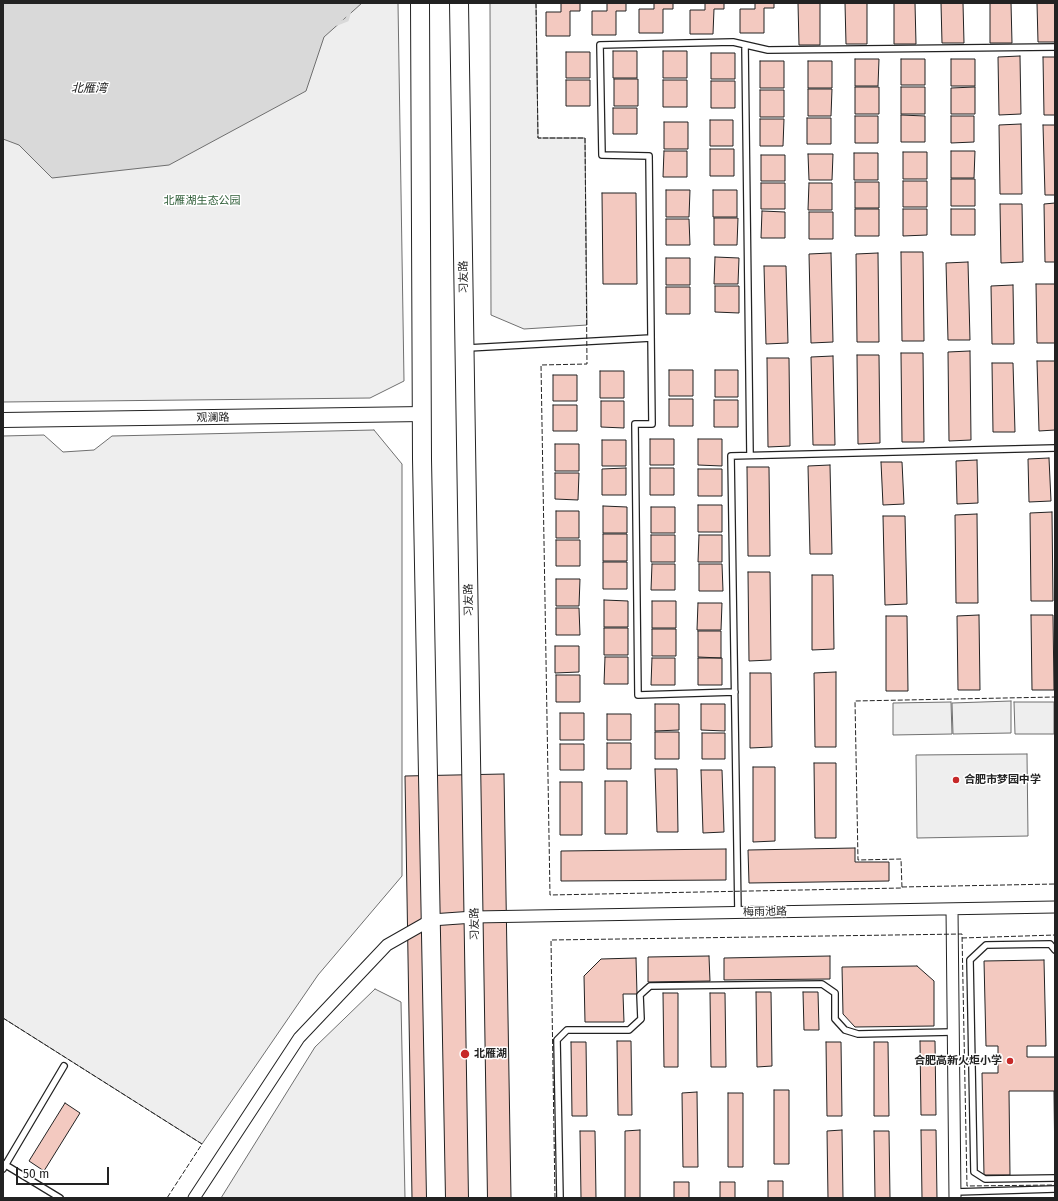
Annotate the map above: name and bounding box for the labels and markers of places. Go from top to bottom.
place label: 合肥市梦园中学 [964,773,1041,787]
marker: 合肥市梦园中学 [951,775,961,785]
place label: 北雁湖 [474,1047,507,1061]
marker: 北雁湖 [459,1048,471,1060]
place label: 合肥高新火炬小学 [914,1054,1002,1068]
marker: 合肥高新火炬小学 [1005,1056,1015,1066]

